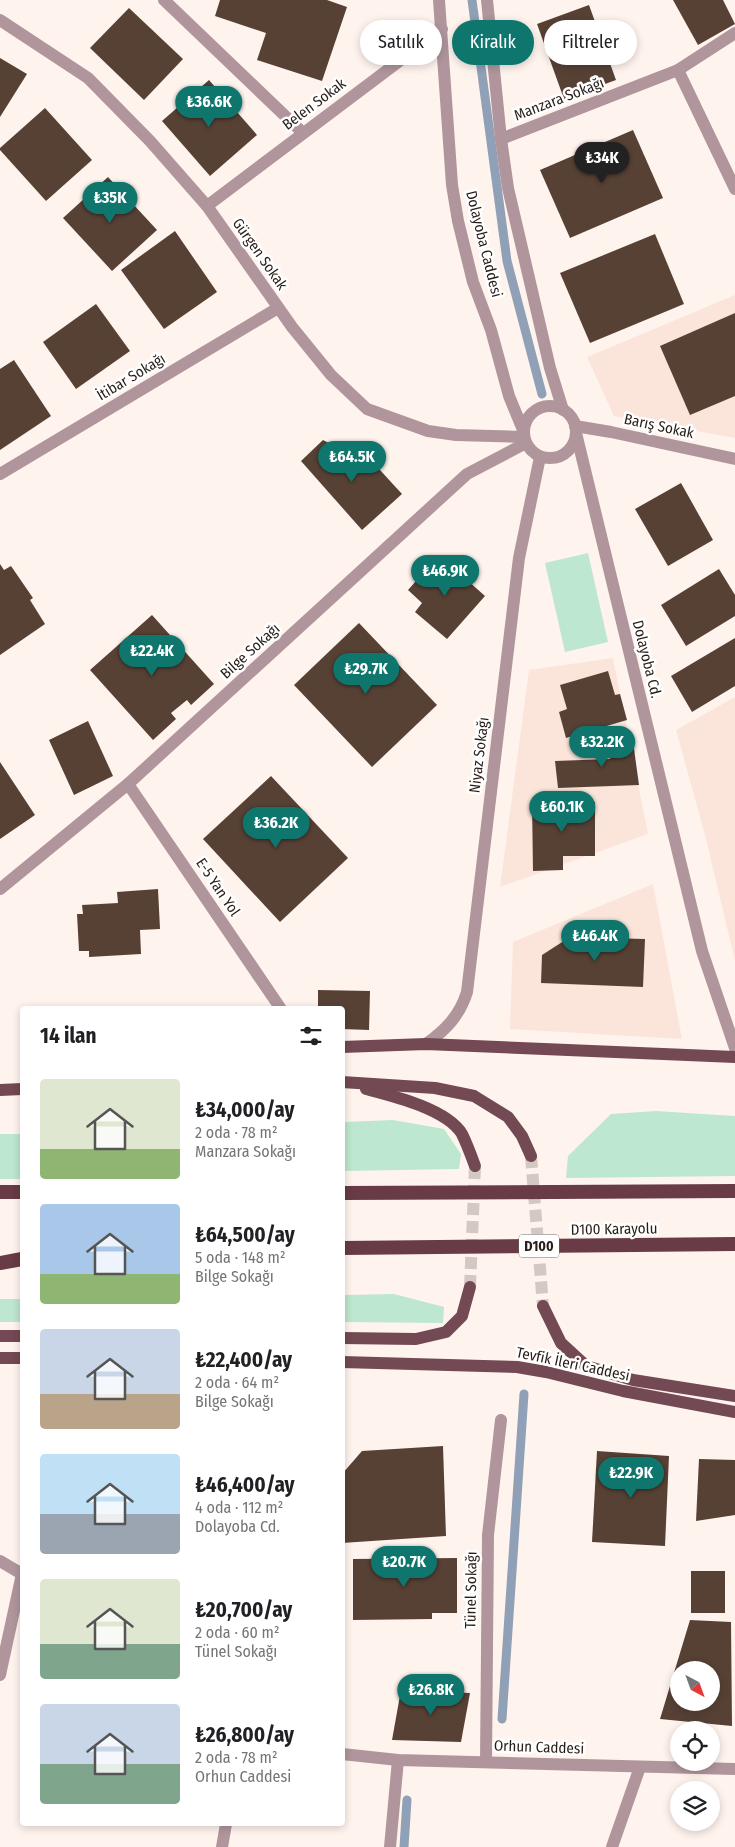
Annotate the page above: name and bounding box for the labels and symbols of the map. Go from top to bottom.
street label: Belen Sokak [279,74,349,134]
street label: Manzara Sokağı [512,74,606,124]
pin: ₺36.6K [168,86,250,128]
pin: ₺34K [572,142,632,184]
pin: ₺35K [80,182,140,224]
street label: Dolayoba Caddesi [462,189,506,299]
street label: Gürgen Sokak [229,215,291,293]
street label: İtibar Sokağı [93,350,169,404]
street label: Barış Sokak [622,410,696,442]
pin: ₺64.5K [311,440,393,483]
pin: ₺46.9K [404,554,486,597]
street label: Dolayoba Cd. [629,618,665,700]
street label: Bilge Sokağı [217,620,283,682]
pin: ₺22.4K [111,634,193,677]
pin: ₺29.7K [325,652,407,695]
street label: Niyaz Sokağı [465,716,493,794]
pin: ₺32.2K [561,726,643,768]
pin: ₺60.1K [521,790,603,833]
pin: ₺36.2K [235,806,317,849]
street label: E-5 Yan Yol [192,855,244,919]
pin: ₺46.4K [554,920,636,962]
street label: D100 Karayolu [570,1219,658,1239]
road number: D100 [519,1234,559,1258]
street label: Tevfik İleri Caddesi [515,1343,631,1385]
pin: ₺22.9K [590,1456,672,1499]
pin: ₺20.7K [363,1546,445,1588]
street label: Tünel Sokağı [461,1551,481,1629]
north arrow [670,1661,720,1711]
pin: ₺26.8K [390,1674,472,1716]
street label: Orhun Caddesi [494,1736,584,1758]

